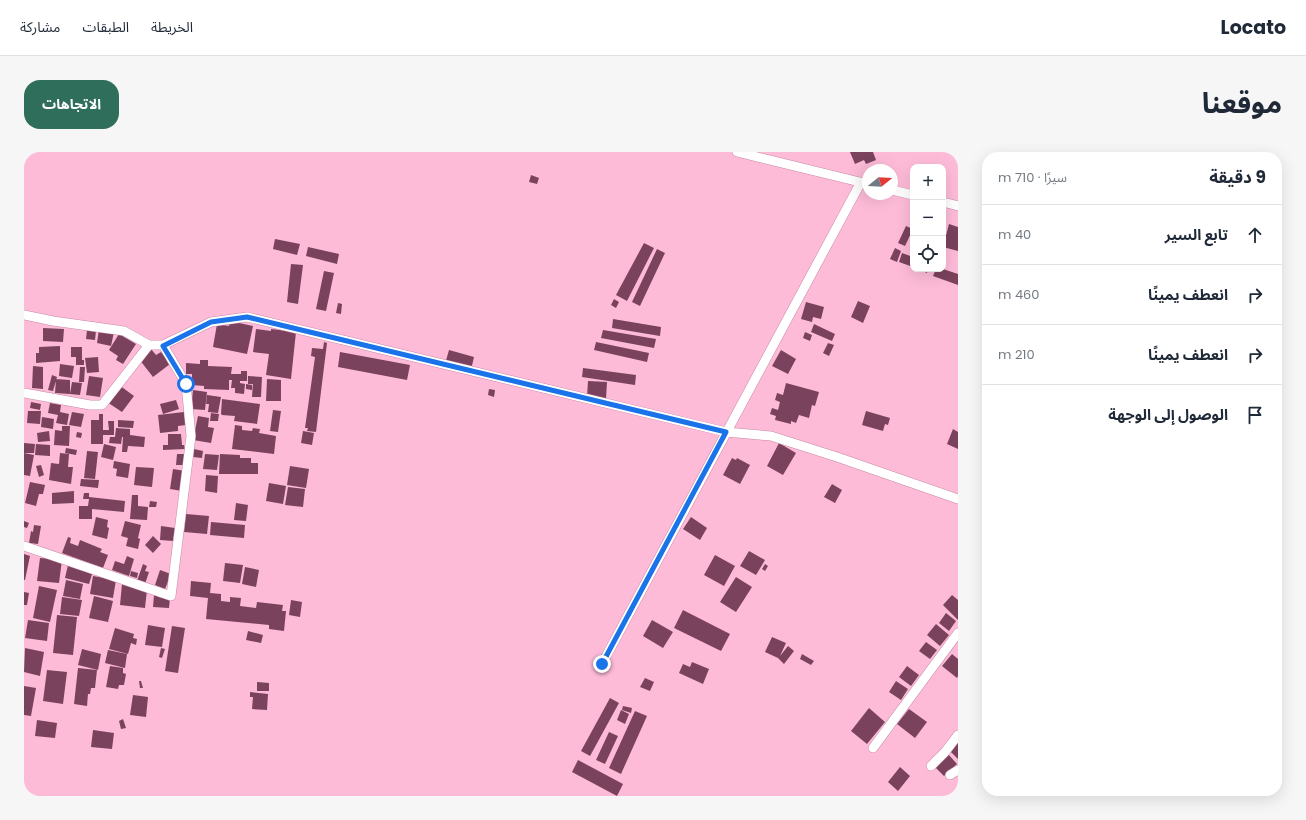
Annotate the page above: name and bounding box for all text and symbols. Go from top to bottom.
text: Locato [1221,14,1286,41]
text: مشاركة [20,17,60,37]
text: الطبقات [82,17,129,37]
text: الخريطة [151,17,193,37]
button: الاتجاهات [24,80,119,129]
text: موقعنا [1202,84,1282,123]
north arrow [862,164,898,200]
map controls [910,164,946,272]
button: + [910,164,946,200]
text: 9 دقيقة [1209,165,1266,189]
text: سيرًا · 710 m [998,168,1067,187]
button: − [910,200,946,236]
text: تابع السير [1165,224,1228,245]
icon: ahead [1244,224,1266,246]
text: 40 m [998,225,1031,244]
button: locate [910,236,946,272]
text: انعطف يمينًا [1148,284,1228,305]
icon: right [1244,284,1266,306]
text: 460 m [998,285,1039,304]
text: انعطف يمينًا [1148,344,1228,365]
icon: right [1244,344,1266,366]
text: 210 m [998,345,1035,364]
route start [177,375,195,393]
text: الوصول إلى الوجهة [1108,404,1228,425]
icon: arrive [1244,404,1266,426]
route end [593,655,611,673]

